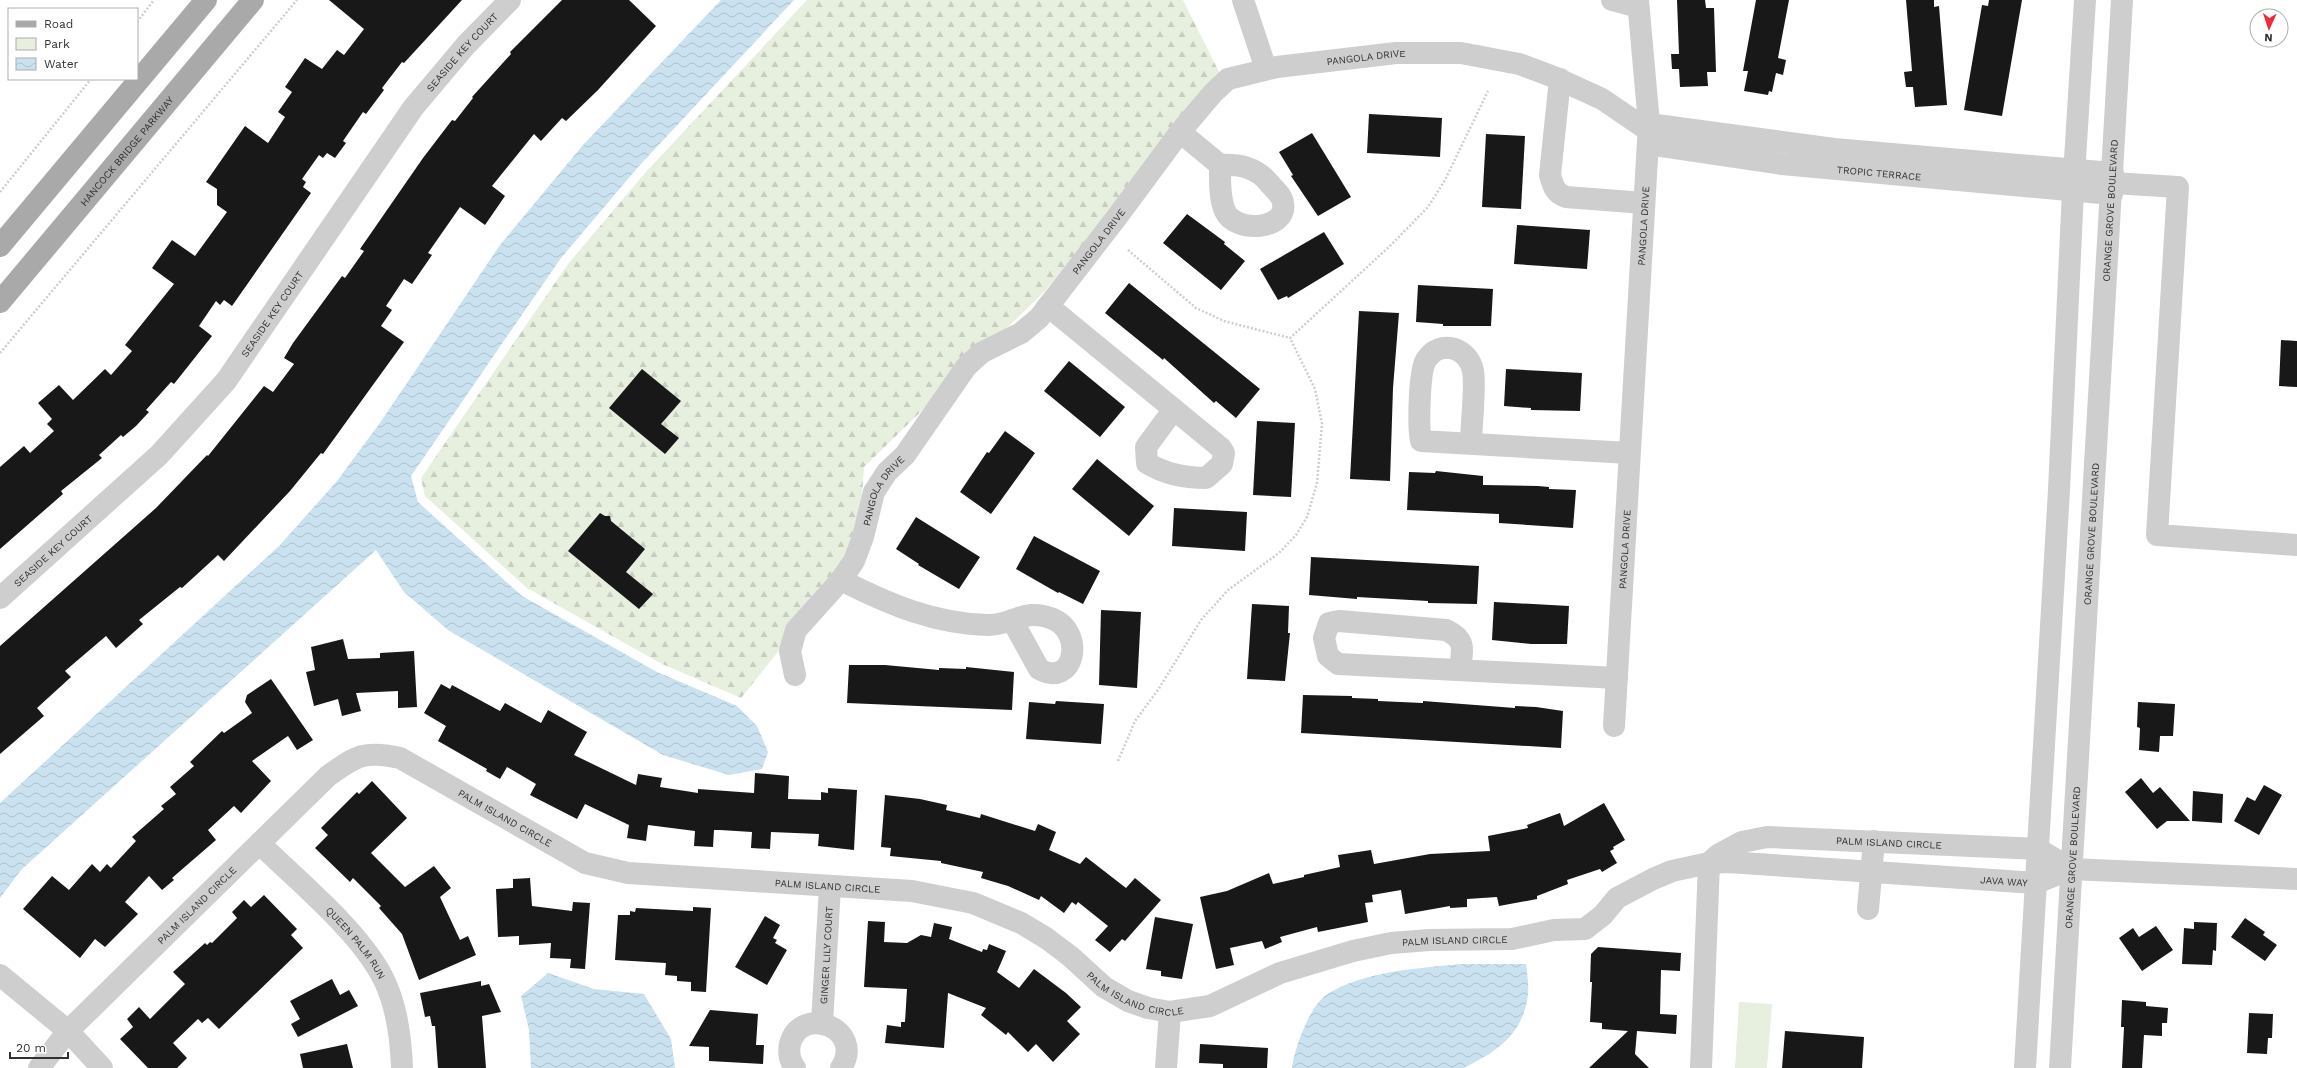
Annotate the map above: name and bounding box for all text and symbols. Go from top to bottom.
legend [8,8,138,80]
north arrow [2249,8,2289,48]
street label: SEASIDE KEY COURT [424,11,500,93]
text: Road [44,17,73,31]
text: N [2264,31,2273,44]
text: Park [44,37,70,51]
street label: PANGOLA DRIVE [1326,47,1406,67]
text: Water [44,57,79,71]
street label: HANCOCK BRIDGE PARKWAY [78,94,176,208]
street label: ORANGE GROVE BOULEVARD [2100,139,2119,282]
street label: TROPIC TERRACE [1836,164,1922,182]
street label: PANGOLA DRIVE [1635,186,1651,266]
street label: PANGOLA DRIVE [1070,206,1127,276]
street label: SEASIDE KEY COURT [239,269,305,359]
street label: PANGOLA DRIVE [860,453,906,527]
street label: ORANGE GROVE BOULEVARD [2081,462,2101,605]
street label: PANGOLA DRIVE [1616,509,1632,589]
street label: SEASIDE KEY COURT [11,513,94,589]
street label: ORANGE GROVE BOULEVARD [2063,786,2082,929]
street label: PALM ISLAND CIRCLE [456,787,554,849]
street label: PALM ISLAND CIRCLE [1836,835,1942,850]
street label: PALM ISLAND CIRCLE [155,864,238,946]
street label: JAVA WAY [1980,874,2028,888]
street label: PALM ISLAND CIRCLE [774,877,881,894]
street label: QUEEN PALM RUN [324,904,388,981]
street label: GINGER LILY COURT [818,906,834,1004]
street label: PALM ISLAND CIRCLE [1401,934,1508,948]
street label: PALM ISLAND CIRCLE [1085,969,1184,1018]
scale bar [10,1034,68,1060]
text: 20 m [16,1041,46,1055]

